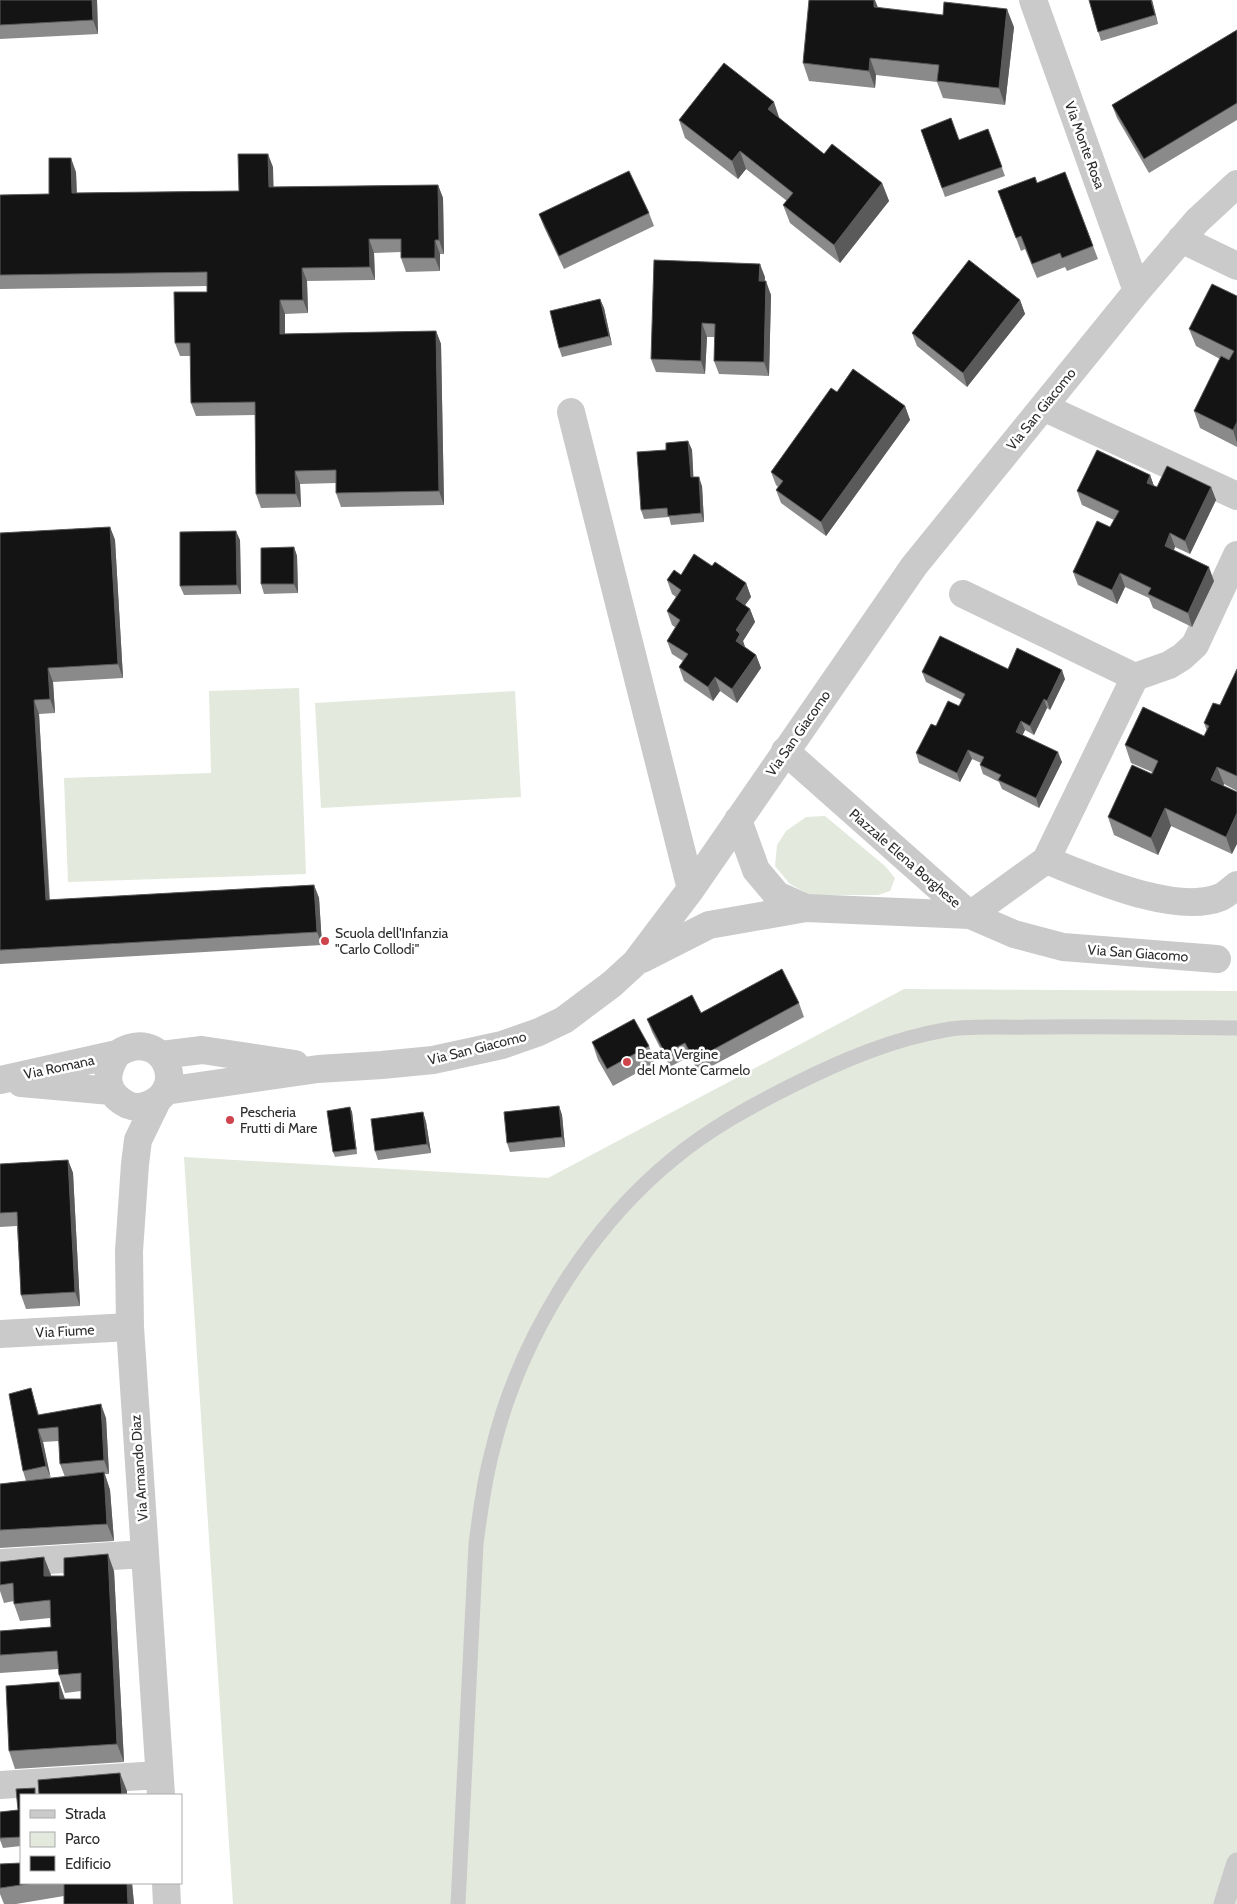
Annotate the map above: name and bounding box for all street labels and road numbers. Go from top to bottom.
street label: Via Monte Rosa [1061,99,1109,192]
street label: Via San Giacomo [1002,364,1080,454]
street label: Via San Giacomo [762,686,834,779]
street label: Piazzale Elena Borghese [846,805,964,911]
street label: Via San Giacomo [1087,941,1189,966]
street label: Via San Giacomo [426,1027,528,1069]
street label: Via Romana [22,1051,96,1083]
street label: Via Fiume [35,1320,95,1342]
street label: Via Armando Diaz [126,1414,152,1522]

